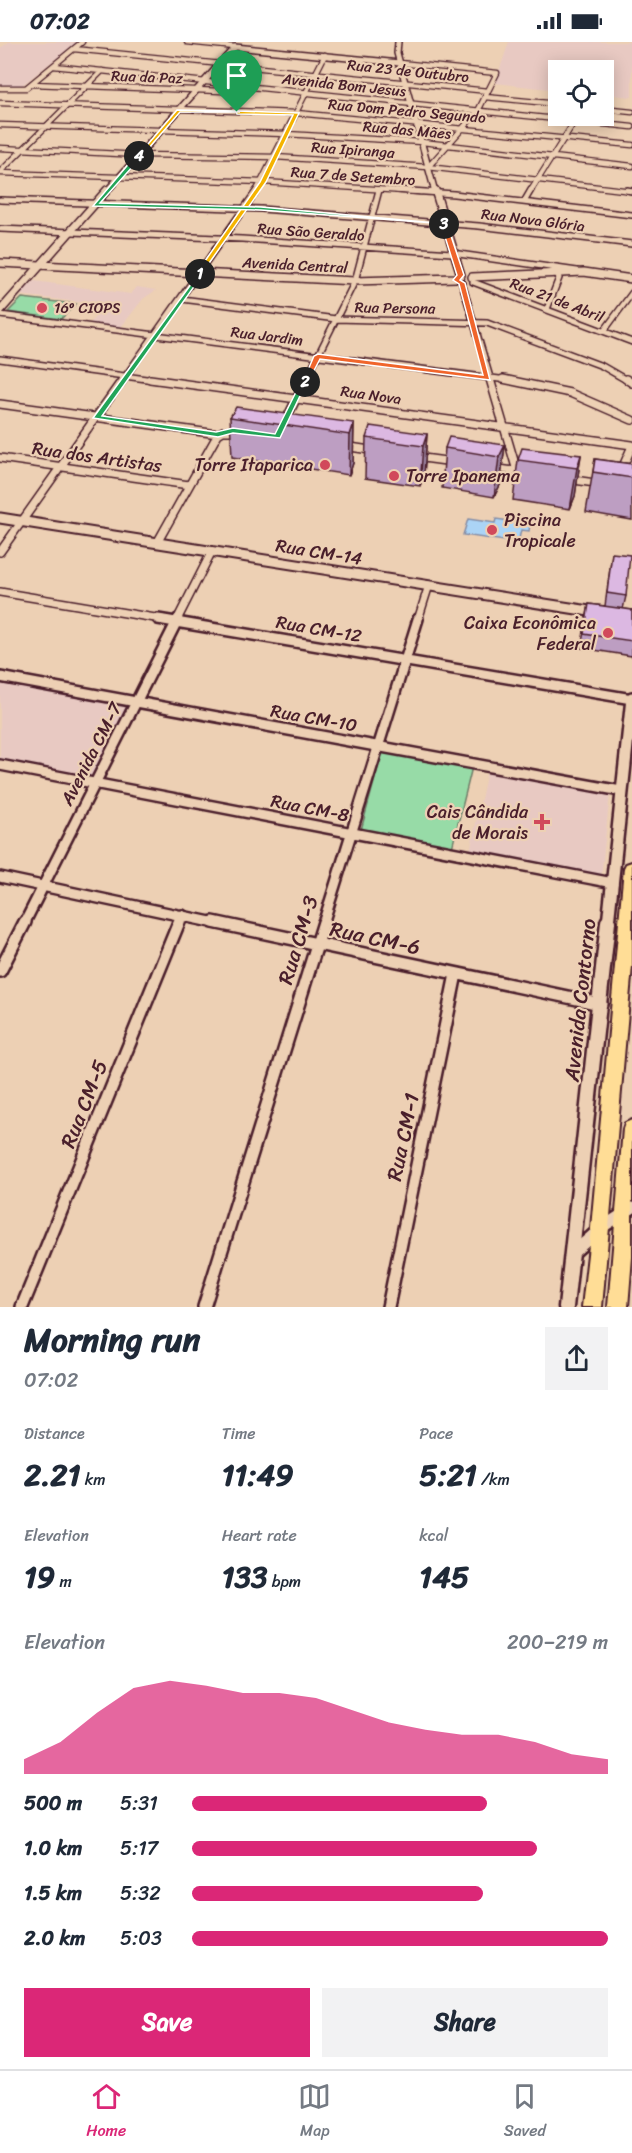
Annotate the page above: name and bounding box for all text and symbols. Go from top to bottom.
text: 07:02 [30,2,90,41]
pin [211,50,262,112]
street label: Rua 23 de Outubro [346,52,471,90]
icon: arrive [220,59,253,92]
map controls [548,60,614,126]
button: locate [548,60,614,126]
street label: Rua da Paz [111,63,184,91]
street label: Avenida Bom Jesus [280,65,408,105]
street label: Rua Dom Pedro Segundo [327,91,487,131]
street label: Rua das Mães [362,113,453,147]
street label: Rua Ipiranga [310,134,396,166]
pin: 4 [124,141,154,171]
text: 4 [134,141,144,170]
street label: Rua 7 de Setembro [290,159,417,193]
street label: Rua Nova Glória [480,201,587,239]
pin: 3 [429,209,459,239]
text: 3 [440,209,448,238]
street label: Rua São Geraldo [257,215,366,249]
street label: Avenida Central [241,249,349,281]
pin: 1 [185,259,215,289]
text: 1 [197,259,203,288]
street label: Rua 21 de Abril [506,270,609,330]
street label: Rua Persona [354,294,436,322]
place label: 16º CIOPS [54,295,120,321]
marker: 16º CIOPS [35,301,49,315]
street label: Rua Jardim [229,319,305,353]
pin: 2 [290,367,320,397]
text: 2 [300,367,310,396]
street label: Rua Nova [339,378,403,412]
street label: Rua dos Artistas [30,432,165,482]
place label: Torre Itaparica [194,449,313,481]
marker: Torre Itaparica [318,458,332,472]
place label: Torre Ipanema [406,460,521,492]
marker: Torre Ipanema [387,469,401,483]
place label: Piscina Tropicale [504,504,576,557]
marker: Piscina Tropicale [485,523,499,537]
street label: Rua CM-14 [273,529,365,575]
street label: Rua CM-12 [274,606,364,652]
place label: Caixa Econômica Federal [464,607,597,660]
marker: Caixa Econômica Federal [601,626,615,640]
street label: Avenida CM-7 [51,695,132,812]
street label: Rua CM-10 [268,695,360,741]
street label: Rua CM-8 [268,785,352,831]
place label: Cais Cândida de Morais [427,796,529,849]
marker: Cais Cândida de Morais [533,813,551,831]
street label: Rua CM-3 [266,890,330,989]
street label: Rua CM-6 [326,910,424,966]
street label: Avenida Contorno [552,917,607,1084]
street label: Rua CM-5 [49,1054,119,1154]
street label: Rua CM-1 [375,1090,431,1184]
text: Morning run [24,1311,200,1369]
button: share [545,1327,608,1390]
text: 07:02 [24,1363,78,1398]
text: Distance [24,1419,85,1448]
text: Time [222,1419,255,1448]
text: Pace [419,1419,453,1448]
text: 2.21 [24,1448,81,1502]
text: 11:49 [222,1448,294,1502]
text: 5:21 [419,1448,477,1502]
text: km [81,1465,106,1494]
text: /km [477,1465,510,1494]
text: Elevation [24,1521,89,1550]
text: Heart rate [222,1521,297,1550]
text: kcal [419,1521,448,1550]
text: 19 [24,1550,55,1604]
text: 133 [222,1550,267,1604]
text: 145 [419,1550,469,1604]
text: m [55,1567,72,1596]
text: bpm [267,1567,301,1596]
text: Elevation [24,1625,105,1660]
text: 200–219 m [507,1625,608,1660]
text: 500 m [24,1786,82,1821]
text: 5:31 [120,1786,158,1821]
text: 1.0 km [24,1831,82,1866]
text: 5:17 [120,1831,158,1866]
text: 1.5 km [24,1876,82,1911]
text: 5:32 [120,1876,161,1911]
text: 2.0 km [24,1921,85,1956]
text: 5:03 [120,1921,162,1956]
button: Save [24,1988,310,2057]
button: Share [322,1988,608,2057]
tab: Home [86,2080,126,2145]
tab: Map [298,2080,331,2145]
tab: Saved [504,2080,546,2145]

